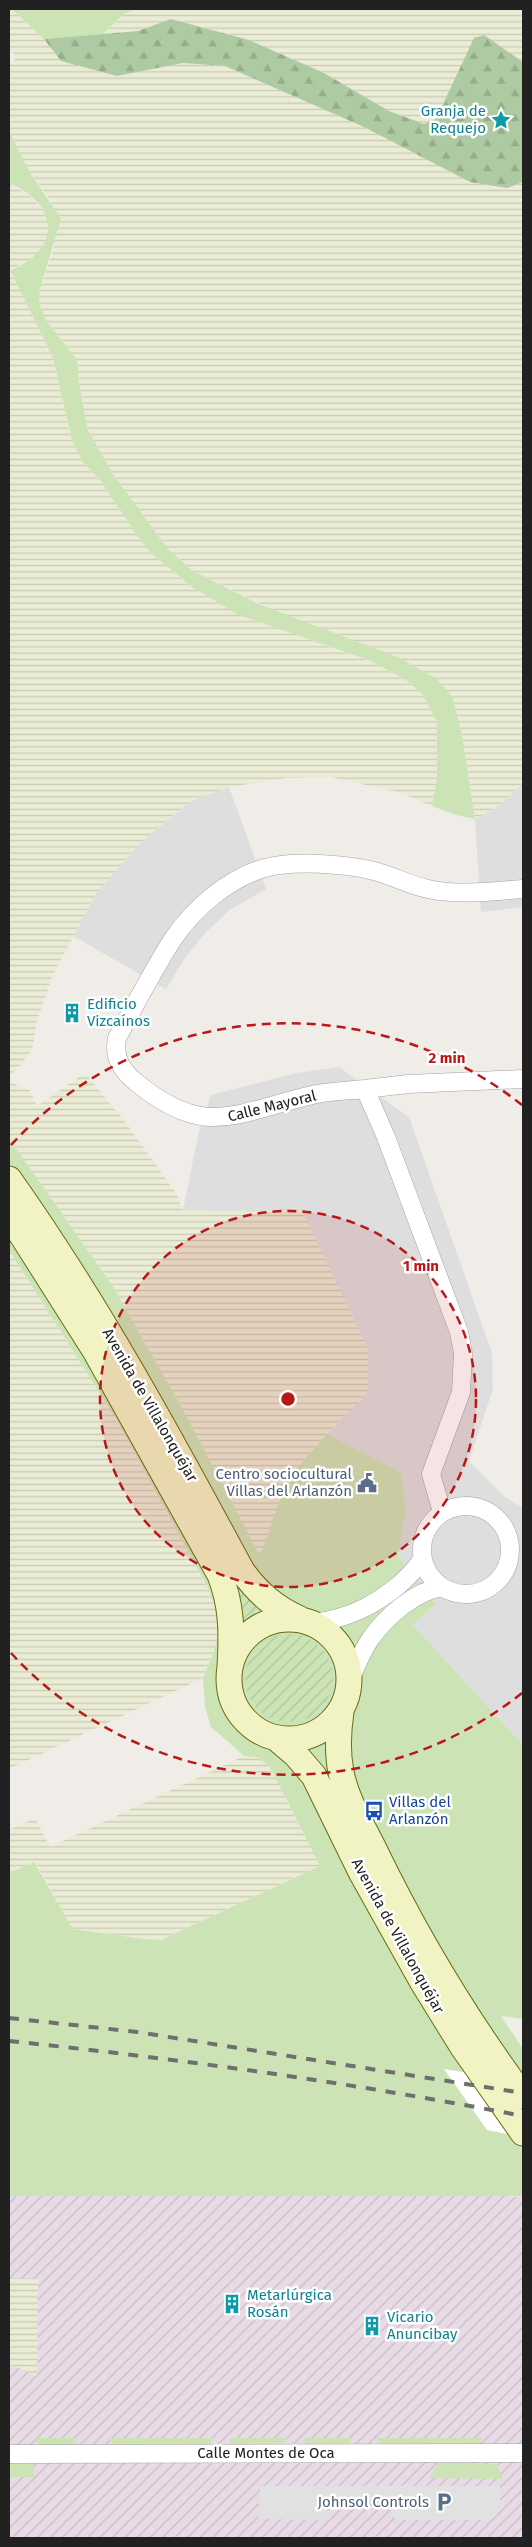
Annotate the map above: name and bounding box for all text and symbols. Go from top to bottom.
place label: Granja de Requejo [421,102,486,137]
place icon: Granja de Requejo [490,109,512,131]
place label: Edificio Vizcaínos [87,995,150,1030]
building icon: Edificio Vizcaínos [61,1002,83,1024]
text: 2 min [429,1049,465,1067]
street label: Calle Mayoral [226,1086,319,1126]
text: 1 min [403,1257,439,1275]
street label: Avenida de Villalonquéjar [99,1325,202,1485]
centre of rings [279,1390,297,1408]
place label: Centro sociocultural Villas del Arlanzón [216,1465,353,1500]
public building icon: Centro sociocultural Villas del Arlanzón [356,1472,378,1494]
place label: Villas del Arlanzón [389,1793,451,1828]
bus stop icon: Villas del Arlanzón [363,1800,385,1822]
street label: Avenida de Villalonquéjar [348,1855,448,2017]
place label: Metarlúrgica Rosán [247,2286,332,2321]
building icon: Metarlúrgica Rosán [221,2293,243,2315]
place label: Vicario Anuncibay [387,2308,458,2343]
building icon: Vicario Anuncibay [361,2315,383,2337]
street label: Calle Montes de Oca [197,2444,335,2462]
parking icon: Johnsol Controls [433,2491,455,2513]
place label: Johnsol Controls [317,2493,429,2511]

